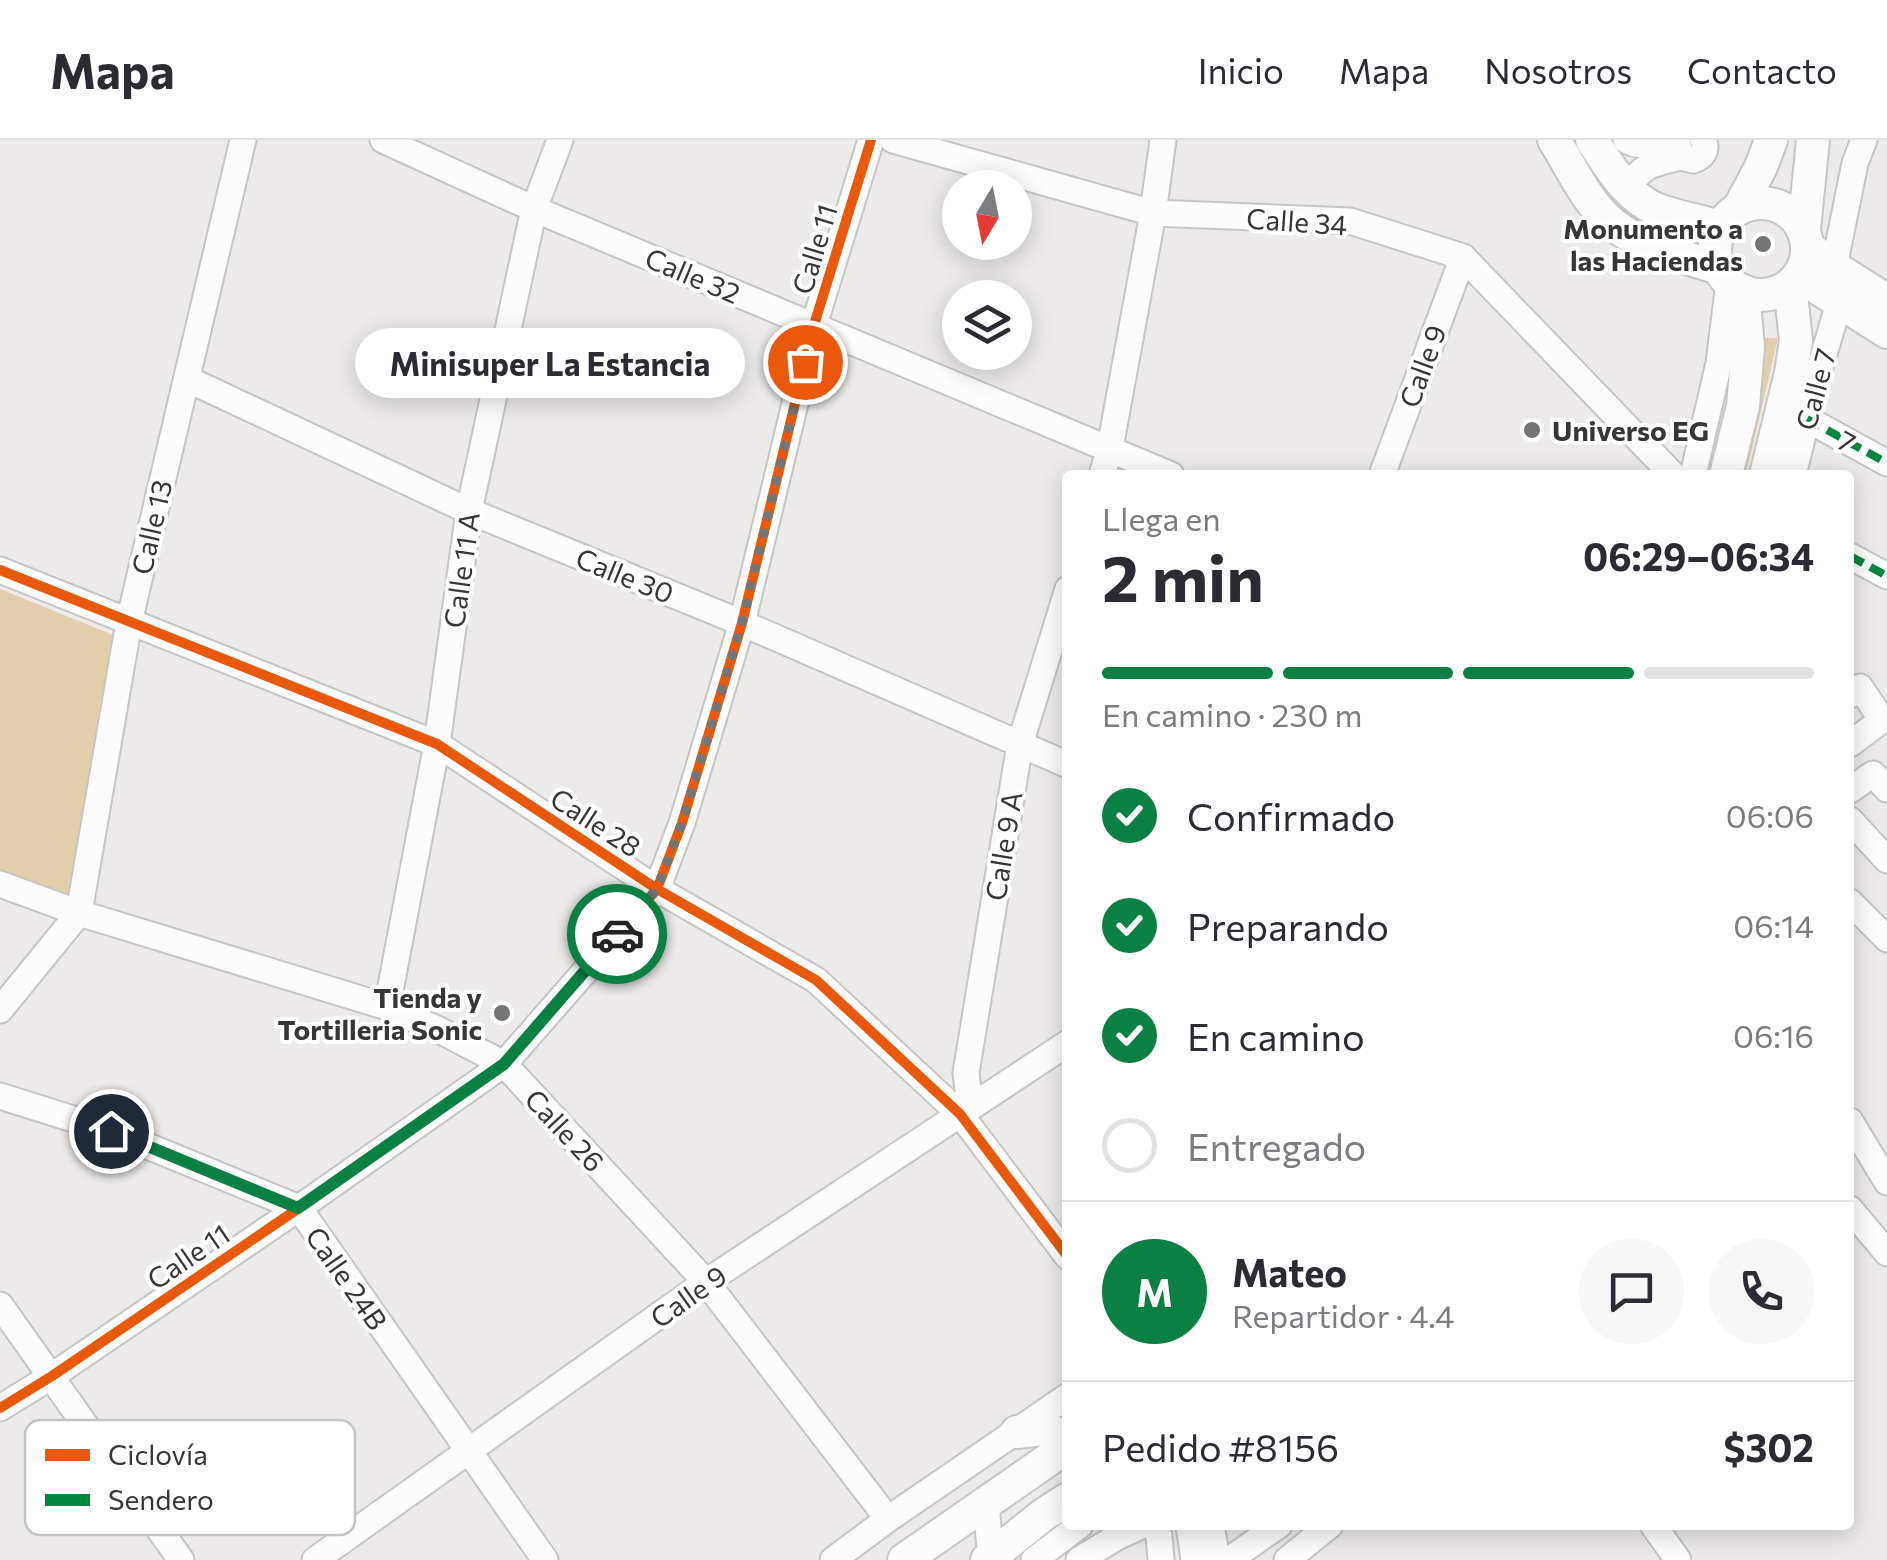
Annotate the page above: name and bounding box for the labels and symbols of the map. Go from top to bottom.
north arrow [942,170,1032,260]
street label: Calle 11 [784,200,844,298]
street label: Calle 34 [1245,201,1349,241]
place label: Monumento a las Haciendas [1563,211,1743,277]
marker: Monumento a las Haciendas [1752,233,1774,255]
street label: Calle 32 [641,240,745,310]
pin [763,320,848,405]
street label: Calle 9 [1391,320,1453,412]
callout: Minisuper La Estancia [355,327,745,397]
street label: Calle 7 [1788,345,1842,433]
place label: Universo EG [1552,413,1709,447]
marker: Universo EG [1521,419,1543,441]
street label: 7 [1832,423,1862,459]
street label: Calle 13 [124,476,178,578]
street label: Calle 11 A [436,510,486,630]
street label: Calle 30 [571,540,679,610]
street label: Calle 28 [545,780,647,864]
street label: Calle 9 A [978,789,1028,903]
courier [567,884,667,984]
place label: Tienda y Tortilleria Sonic [278,980,482,1046]
marker: Tienda y Tortilleria Sonic [491,1002,513,1024]
street label: Calle 26 [518,1082,612,1178]
pin [69,1089,154,1174]
street label: Calle 11 [140,1216,236,1296]
street label: Calle 24B [299,1220,395,1336]
street label: Calle 9 [643,1258,733,1334]
legend [25,1420,355,1535]
text: Ciclovía [108,1437,208,1471]
text: Sendero [108,1482,214,1516]

